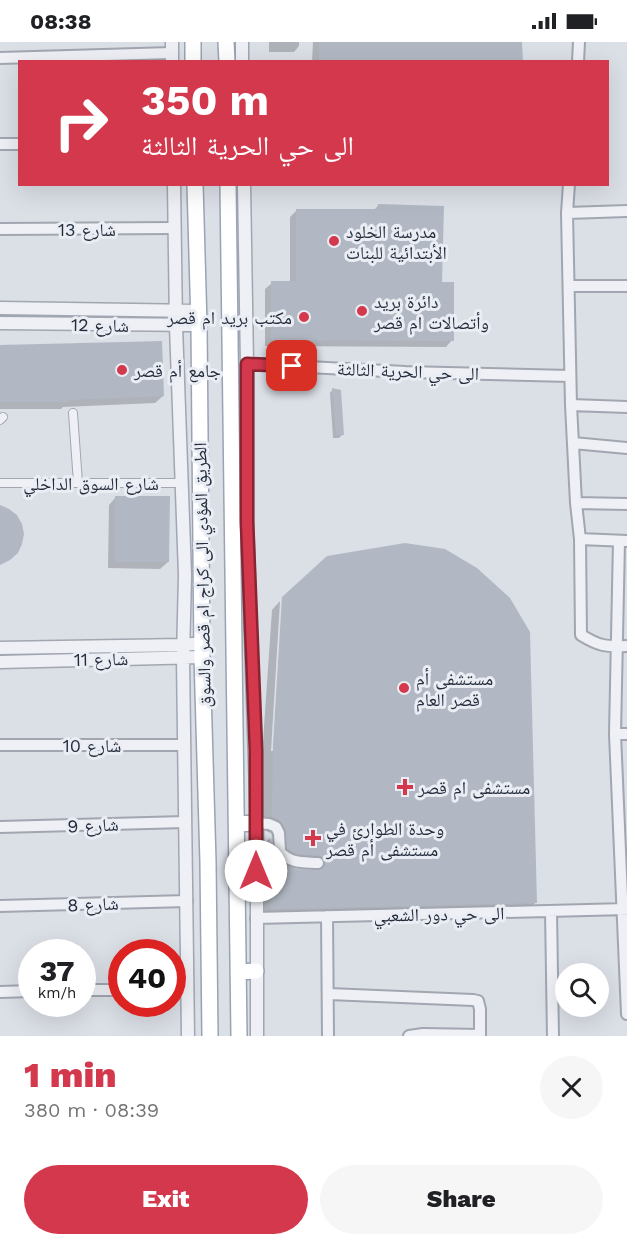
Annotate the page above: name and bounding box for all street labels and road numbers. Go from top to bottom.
street label: شارع 13 [58,219,116,241]
street label: شارع 12 [71,314,129,337]
street label: الى حي الحرية الثالثة [337,358,479,389]
street label: الطريق المؤدي الى كراج ام قصر والسوق [189,442,219,708]
street label: شارع السوق الداخلي [23,473,159,498]
street label: شارع 11 [74,648,128,671]
street label: شارع 10 [63,735,121,757]
street label: شارع 9 [67,814,119,837]
street label: شارع 8 [67,893,119,916]
street label: الى حي دور الشعبي [374,902,505,930]

